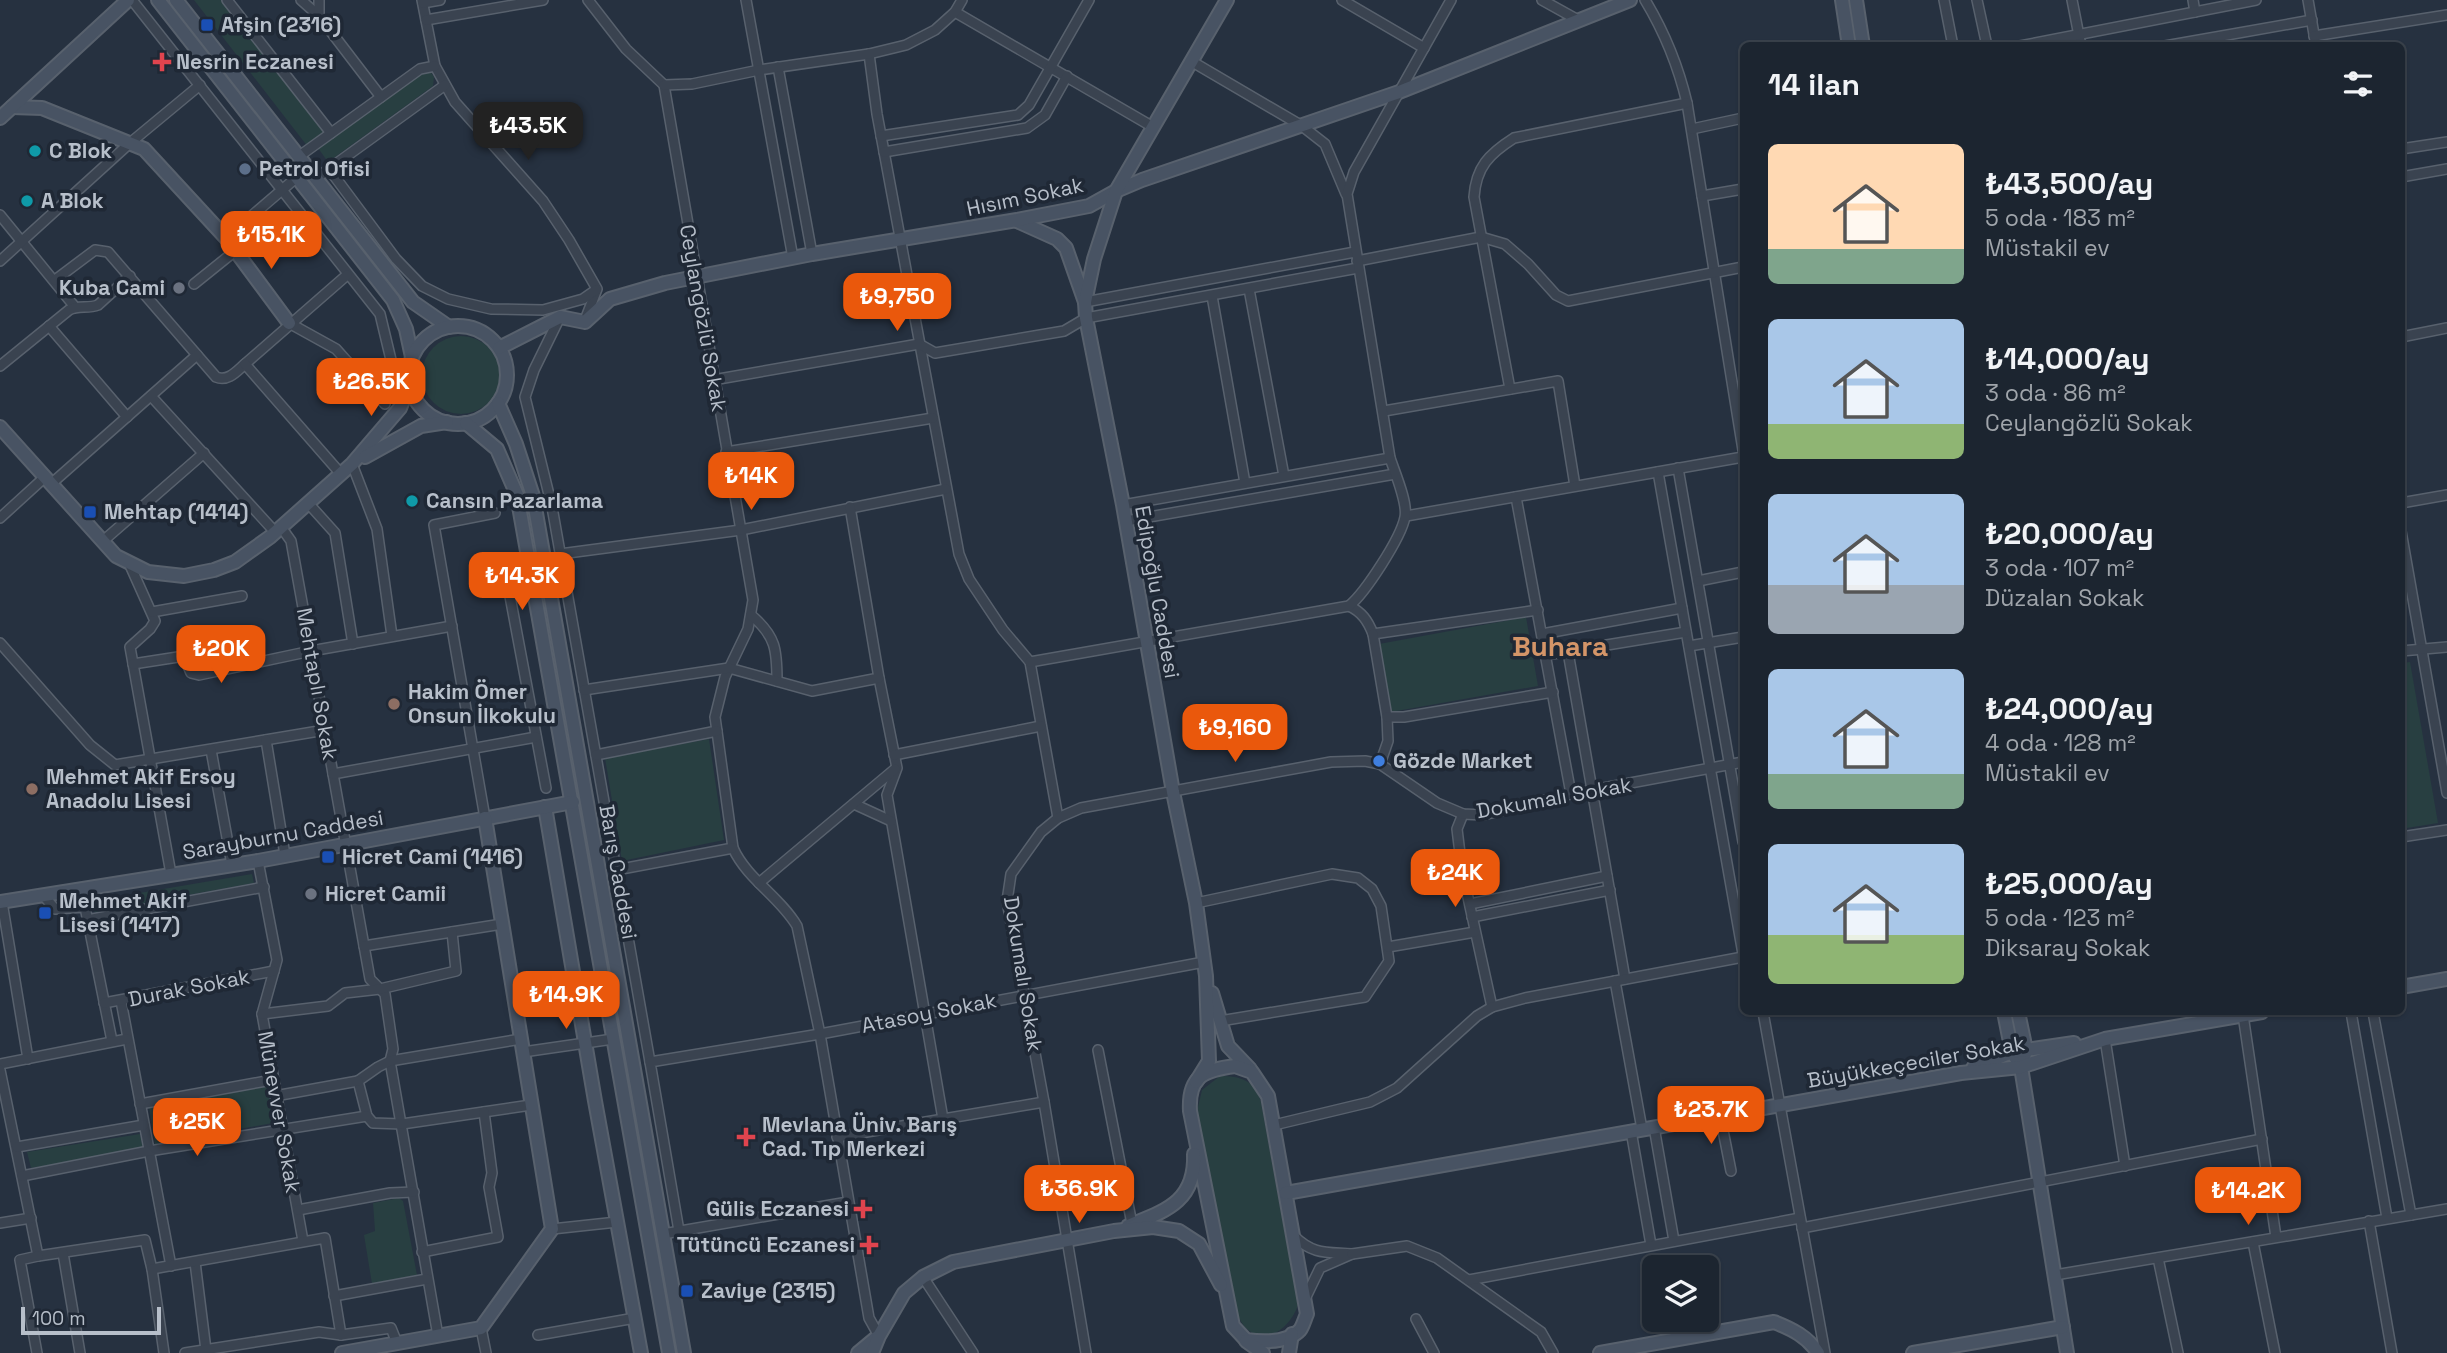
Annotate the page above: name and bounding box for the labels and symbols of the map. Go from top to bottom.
place label: Afşin (2316) [221,11,341,38]
marker: Afşin (2316) [199,17,215,33]
place label: Nesrin Eczanesi [176,48,334,75]
marker: Nesrin Eczanesi [154,54,170,70]
pin: ₺43.5K [471,102,585,162]
place label: C Blok [49,137,112,164]
marker: C Blok [27,143,43,159]
place label: Petrol Ofisi [259,155,370,182]
marker: Petrol Ofisi [237,161,253,177]
street label: Hısım Sokak [964,171,1086,222]
place label: A Blok [41,187,104,214]
marker: A Blok [19,193,35,209]
pin: ₺15.1K [214,212,328,271]
street label: Ceylangözlü Sokak [674,222,733,414]
place label: Kuba Cami [59,274,165,301]
pin: ₺9,750 [840,274,954,333]
marker: Kuba Cami [171,280,187,296]
pin: ₺26.5K [314,358,428,418]
pin: ₺14K [710,452,792,512]
place label: Cansın Pazarlama [426,487,603,514]
marker: Cansın Pazarlama [404,493,420,509]
place label: Mehtap (1414) [104,498,249,525]
street label: Edipoğlu Caddesi [1129,503,1186,680]
marker: Mehtap (1414) [82,504,98,520]
pin: ₺14.3K [465,552,579,612]
street label: Mehtaplı Sokak [291,606,344,762]
pin: ₺20K [180,626,262,685]
district label: Buhara [1512,628,1608,664]
place label: Hakim Ömer Onsun İlkokulu [408,678,556,729]
marker: Hakim Ömer Onsun İlkokulu [386,696,402,712]
pin: ₺9,160 [1178,704,1292,764]
place label: Gözde Market [1393,747,1533,774]
marker: Gözde Market [1371,753,1387,769]
place label: Mehmet Akif Ersoy Anadolu Lisesi [46,763,236,814]
street label: Dokumalı Sokak [1474,771,1634,824]
marker: Mehmet Akif Ersoy Anadolu Lisesi [24,781,40,797]
street label: Barış Caddesi [593,802,644,941]
street label: Sarayburnu Caddesi [180,804,385,865]
place label: Hicret Cami (1416) [342,843,523,870]
marker: Hicret Cami (1416) [320,849,336,865]
pin: ₺24K [1414,850,1496,909]
place label: Hicret Camii [325,880,446,907]
marker: Hicret Camii [303,886,319,902]
place label: Mehmet Akif Lisesi (1417) [59,887,187,938]
street label: Dokumalı Sokak [998,894,1049,1054]
marker: Mehmet Akif Lisesi (1417) [37,905,53,921]
street label: Durak Sokak [126,962,252,1013]
pin: ₺14.9K [509,972,623,1031]
street label: Atasoy Sokak [859,986,999,1039]
street label: Münevver Sokak [252,1029,307,1195]
street label: Büyükkeçeciler Sokak [1805,1029,2027,1094]
pin: ₺23.7K [1654,1086,1768,1146]
pin: ₺25K [156,1098,238,1158]
place label: Mevlana Üniv. Barış Cad. Tıp Merkezi [762,1111,957,1162]
marker: Mevlana Üniv. Barış Cad. Tıp Merkezi [736,1127,756,1147]
pin: ₺36.9K [1022,1166,1136,1225]
pin: ₺14.2K [2191,1168,2305,1227]
place label: Gülis Eczanesi [706,1195,849,1222]
marker: Gülis Eczanesi [855,1201,871,1217]
place label: Tütüncü Eczanesi [677,1231,855,1258]
marker: Tütüncü Eczanesi [861,1237,877,1253]
place label: Zaviye (2315) [701,1277,836,1304]
marker: Zaviye (2315) [679,1283,695,1299]
scale bar [21,1304,161,1336]

